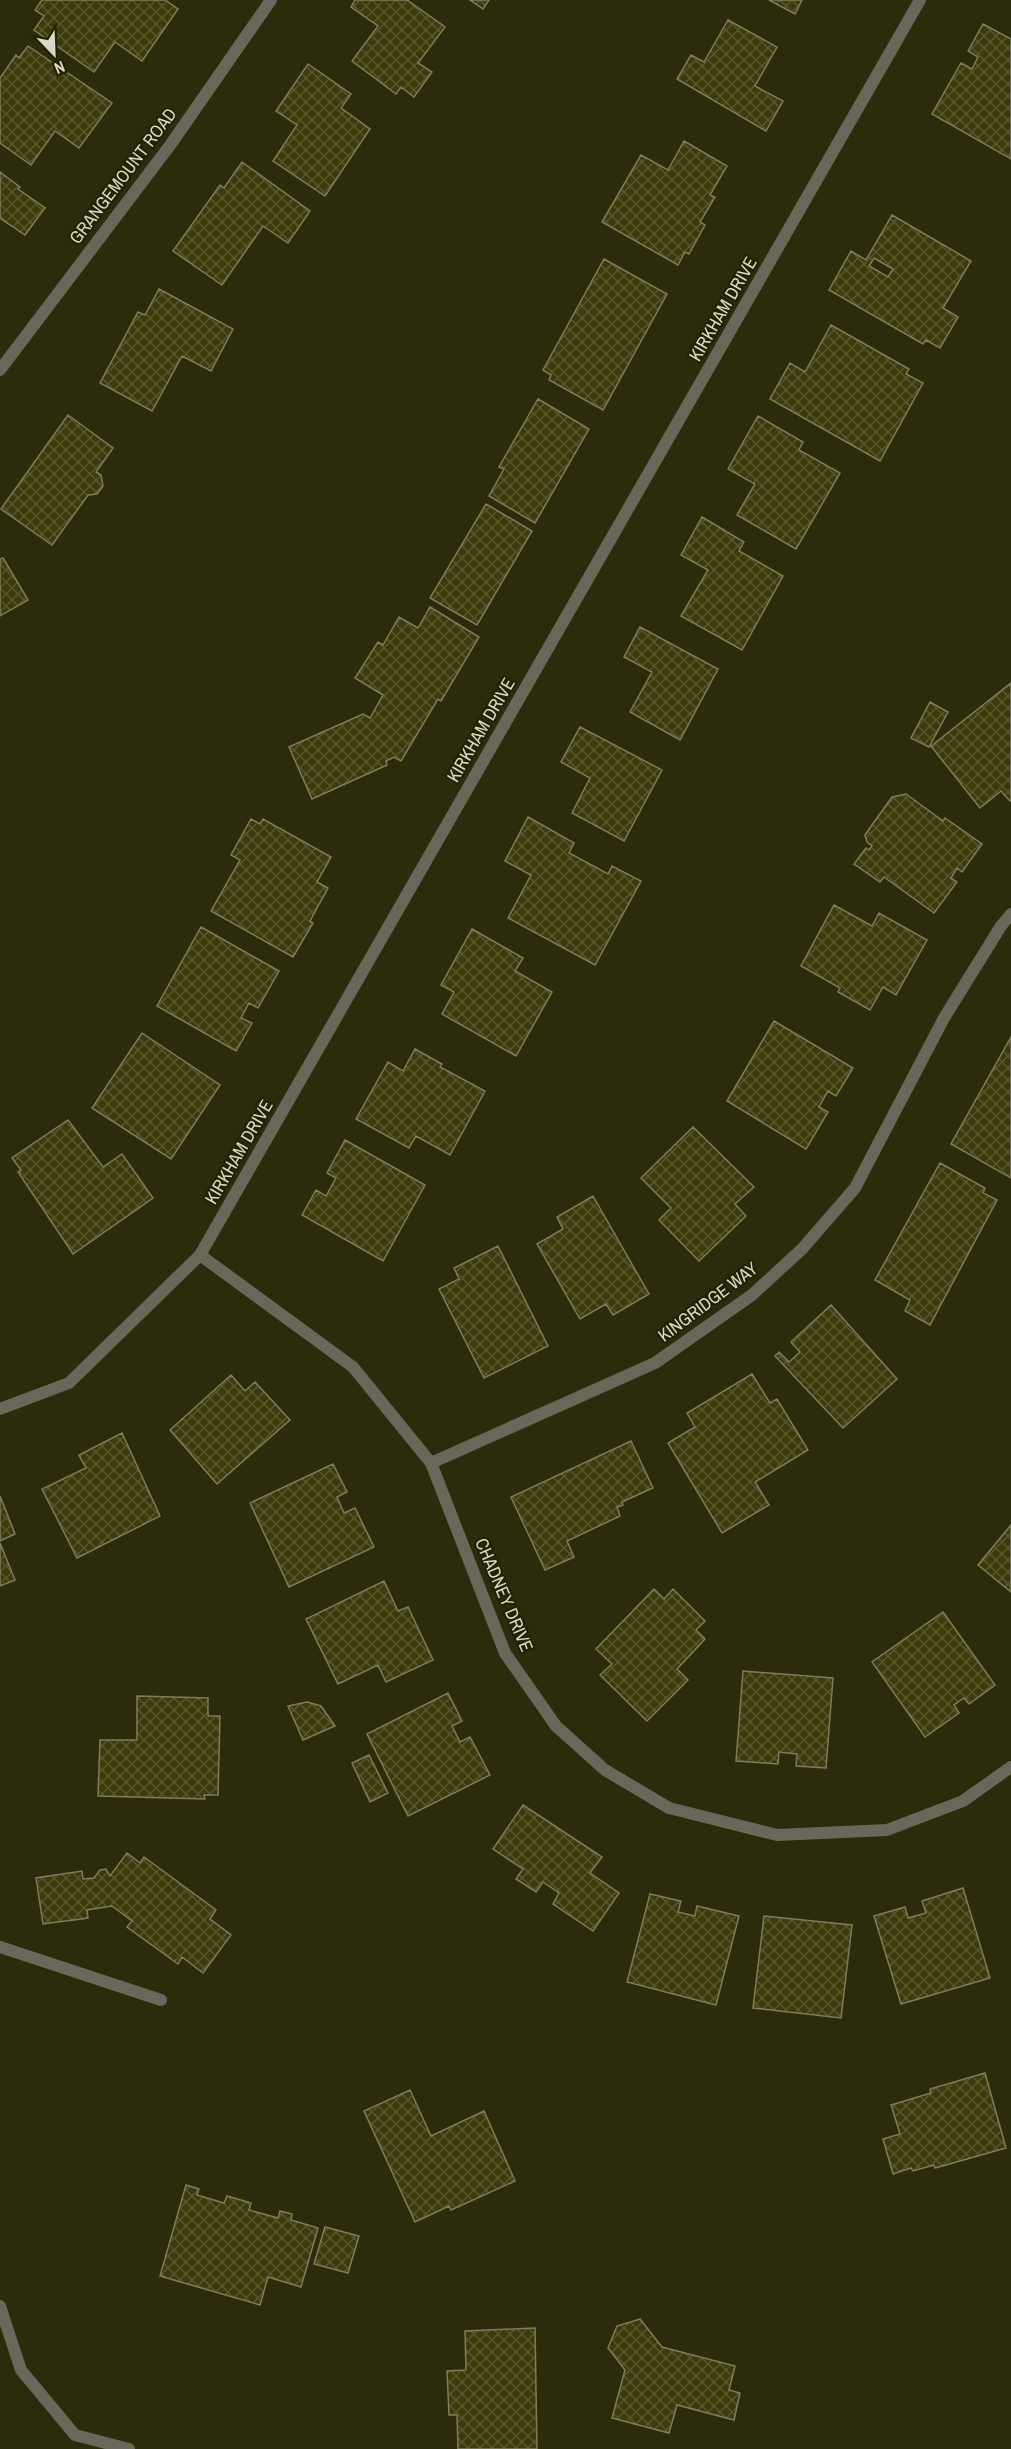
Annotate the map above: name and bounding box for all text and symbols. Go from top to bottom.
north arrow [24,24,84,84]
text: N [51,56,69,80]
street label: GRANGEMOUNT ROAD [63,102,182,249]
street label: KIRKHAM DRIVE [683,252,763,365]
street label: KIRKHAM DRIVE [441,673,521,786]
street label: KIRKHAM DRIVE [199,1095,279,1208]
street label: KINGRIDGE WAY [653,1256,763,1347]
street label: CHADNEY DRIVE [469,1534,540,1655]

